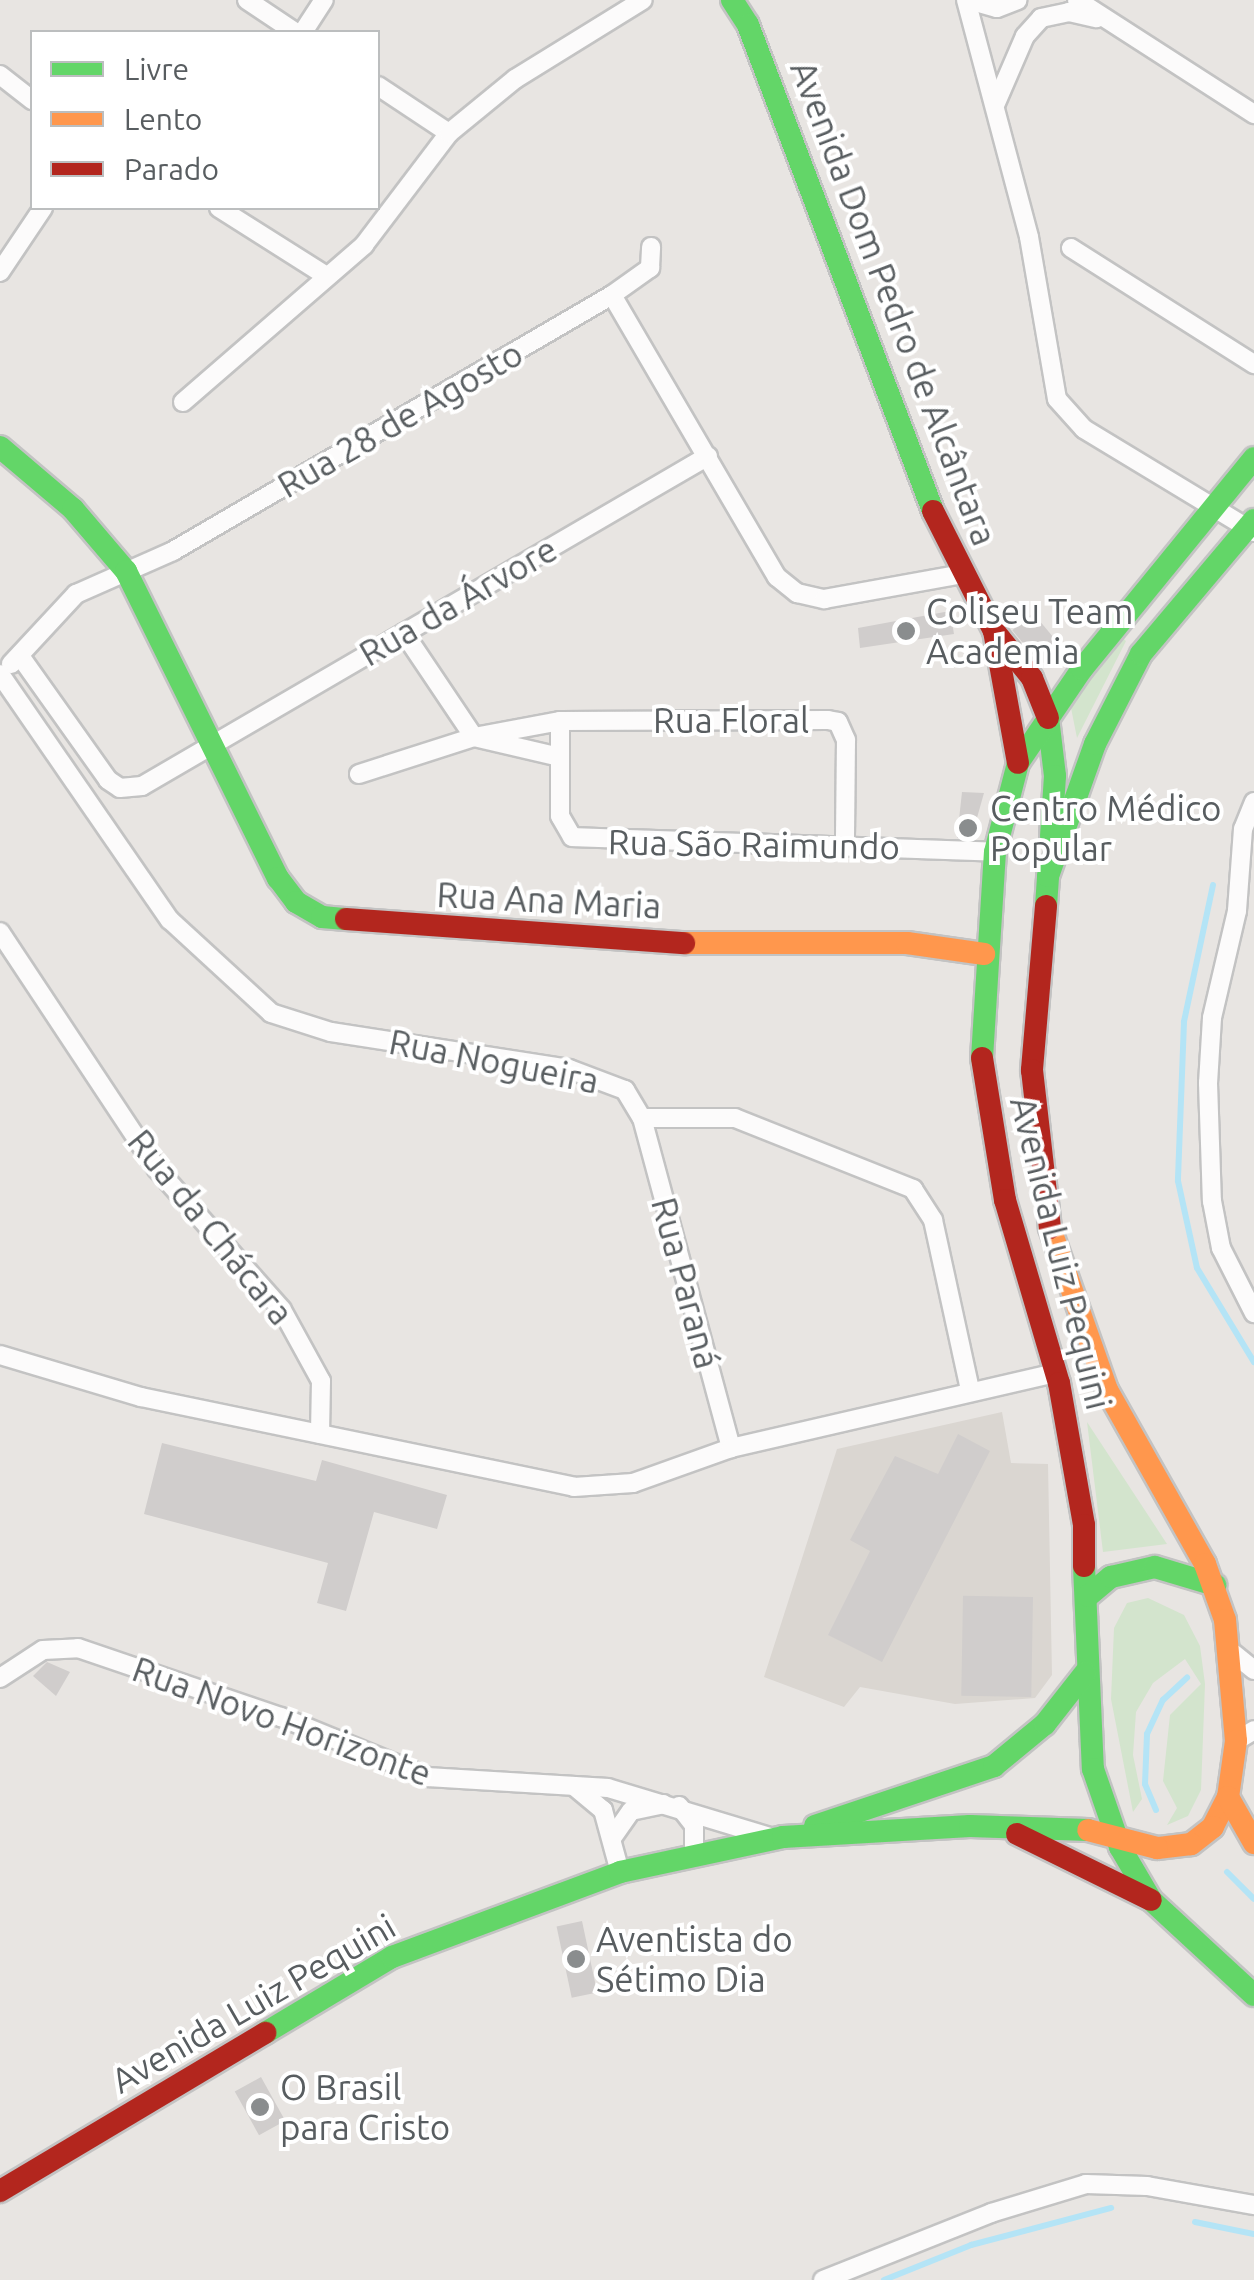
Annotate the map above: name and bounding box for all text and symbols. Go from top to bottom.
legend [30,30,380,210]
text: Livre [124,52,189,86]
street label: Avenida Dom Pedro de Alcântara [782,55,1006,551]
text: Lento [124,102,202,136]
text: Parado [124,152,219,186]
street label: Rua 28 de Agosto [270,332,530,506]
street label: Rua da Árvore [352,528,564,674]
place label: Coliseu Team Academia [926,590,1133,672]
marker: Coliseu Team Academia [895,620,917,642]
street label: Rua Floral [653,699,809,741]
place label: Centro Médico Popular [990,787,1222,869]
marker: Centro Médico Popular [955,815,981,841]
street label: Rua São Raimundo [608,820,900,868]
street label: Rua Ana Maria [436,873,662,927]
street label: Rua Nogueira [386,1020,602,1102]
street label: Avenida Luiz Pequini [1002,1092,1120,1414]
street label: Rua da Chácara [119,1121,303,1333]
street label: Rua Paraná [643,1193,729,1373]
street label: Rua Novo Horizonte [127,1647,437,1795]
street label: Avenida Luiz Pequini [103,1905,403,2101]
place label: Aventista do Sétimo Dia [596,1918,793,2000]
marker: Aventista do Sétimo Dia [565,1948,587,1970]
place label: O Brasil para Cristo [280,2066,450,2148]
marker: O Brasil para Cristo [249,2096,271,2118]

